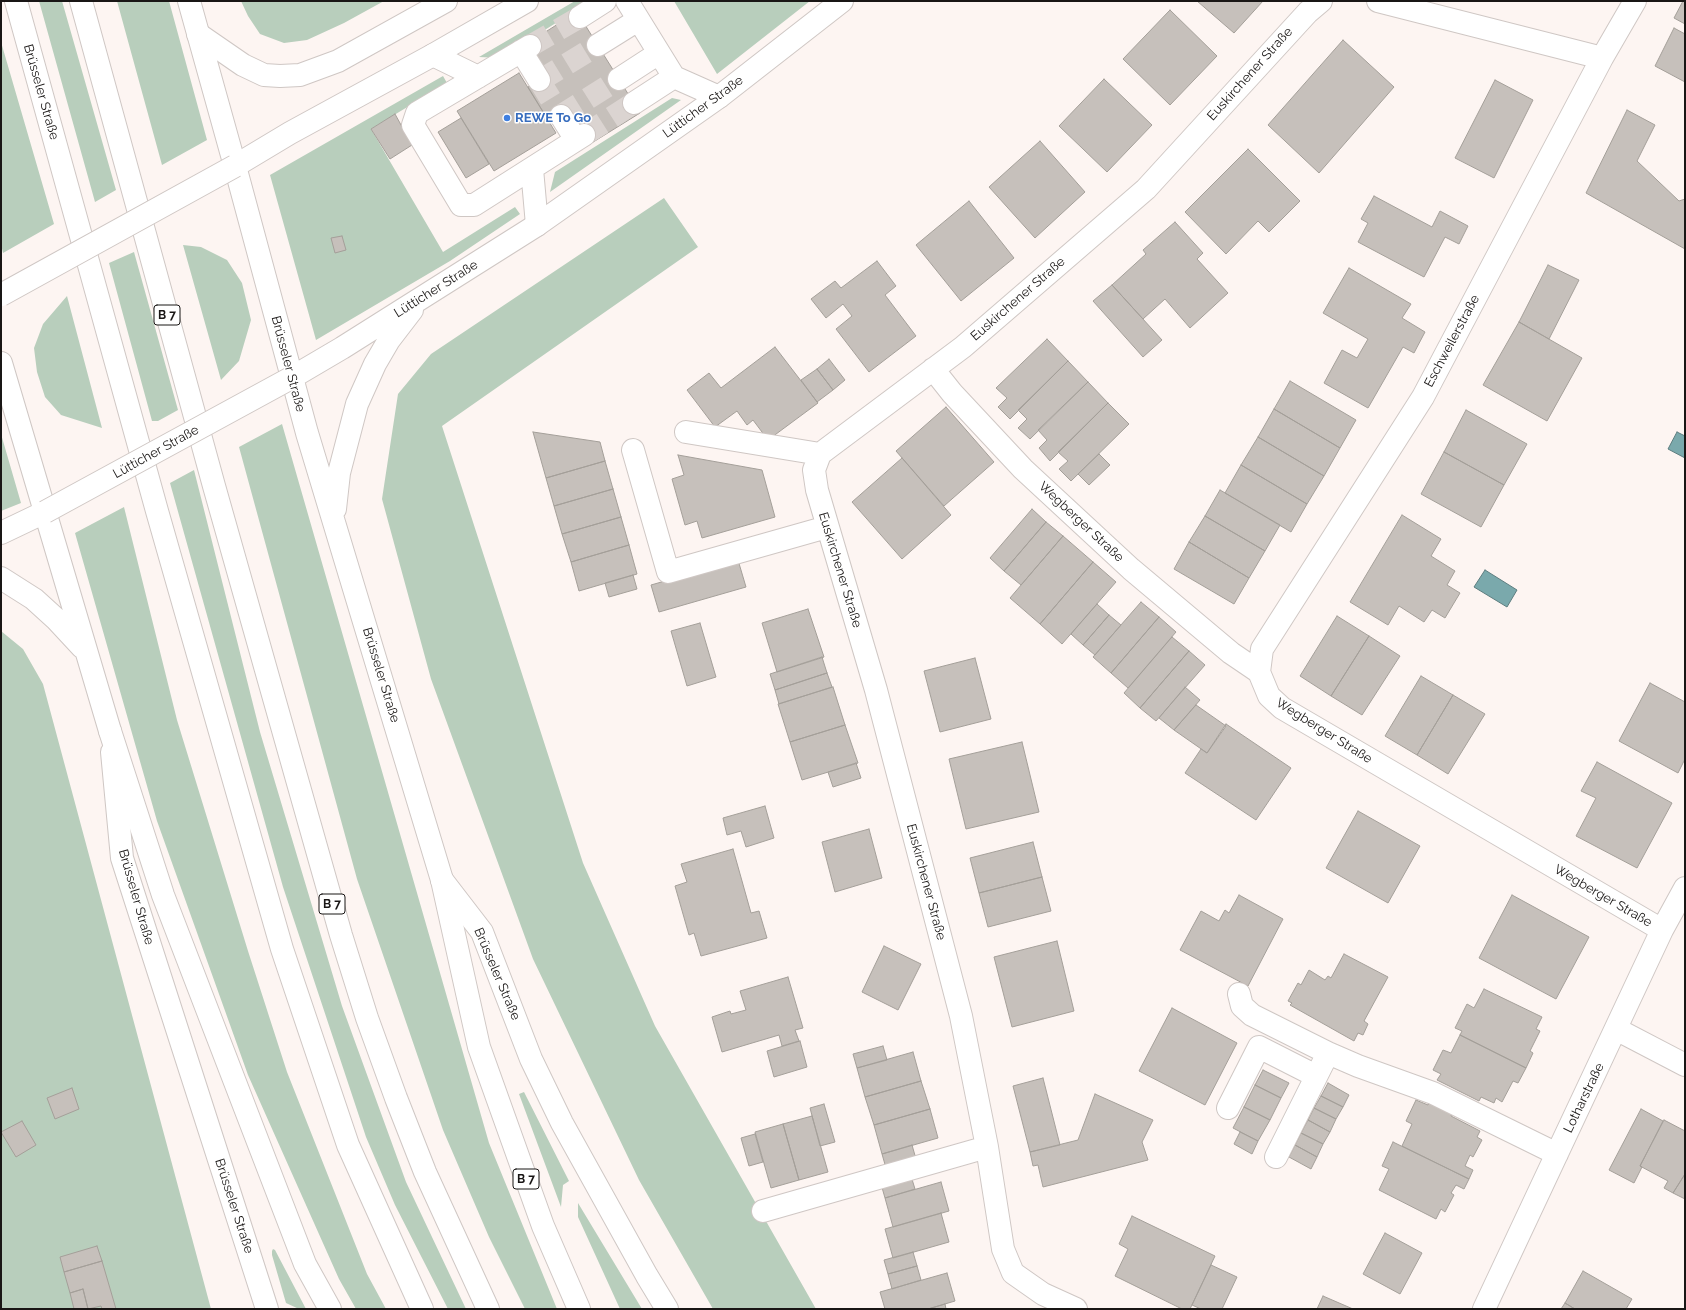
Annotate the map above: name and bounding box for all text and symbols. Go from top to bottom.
street label: Euskirchener Straße [1204,24,1296,124]
street label: Brüsseler Straße [20,42,62,142]
street label: Lütticher Straße [660,73,746,141]
place label: REWE To Go [515,110,591,126]
marker: REWE To Go [502,113,512,123]
street label: Euskirchener Straße [968,254,1068,344]
street label: Lütticher Straße [391,257,481,321]
street label: Eschweilerstraße [1421,292,1483,390]
road number: B 7 [154,305,180,325]
street label: Brüsseler Straße [268,314,308,414]
street label: Lütticher Straße [110,422,202,482]
street label: Wegberger Straße [1035,479,1127,565]
street label: Euskirchener Straße [815,510,865,630]
street label: Brüsseler Straße [359,626,403,724]
street label: Wegberger Straße [1273,695,1375,767]
street label: Euskirchener Straße [903,822,949,942]
street label: Brüsseler Straße [115,847,157,947]
street label: Wegberger Straße [1551,862,1655,930]
road number: B 7 [319,894,345,914]
street label: Brüsseler Straße [471,926,523,1022]
street label: Lotharstraße [1560,1061,1608,1135]
street label: Brüsseler Straße [211,1157,257,1255]
road number: B 7 [513,1169,539,1189]

